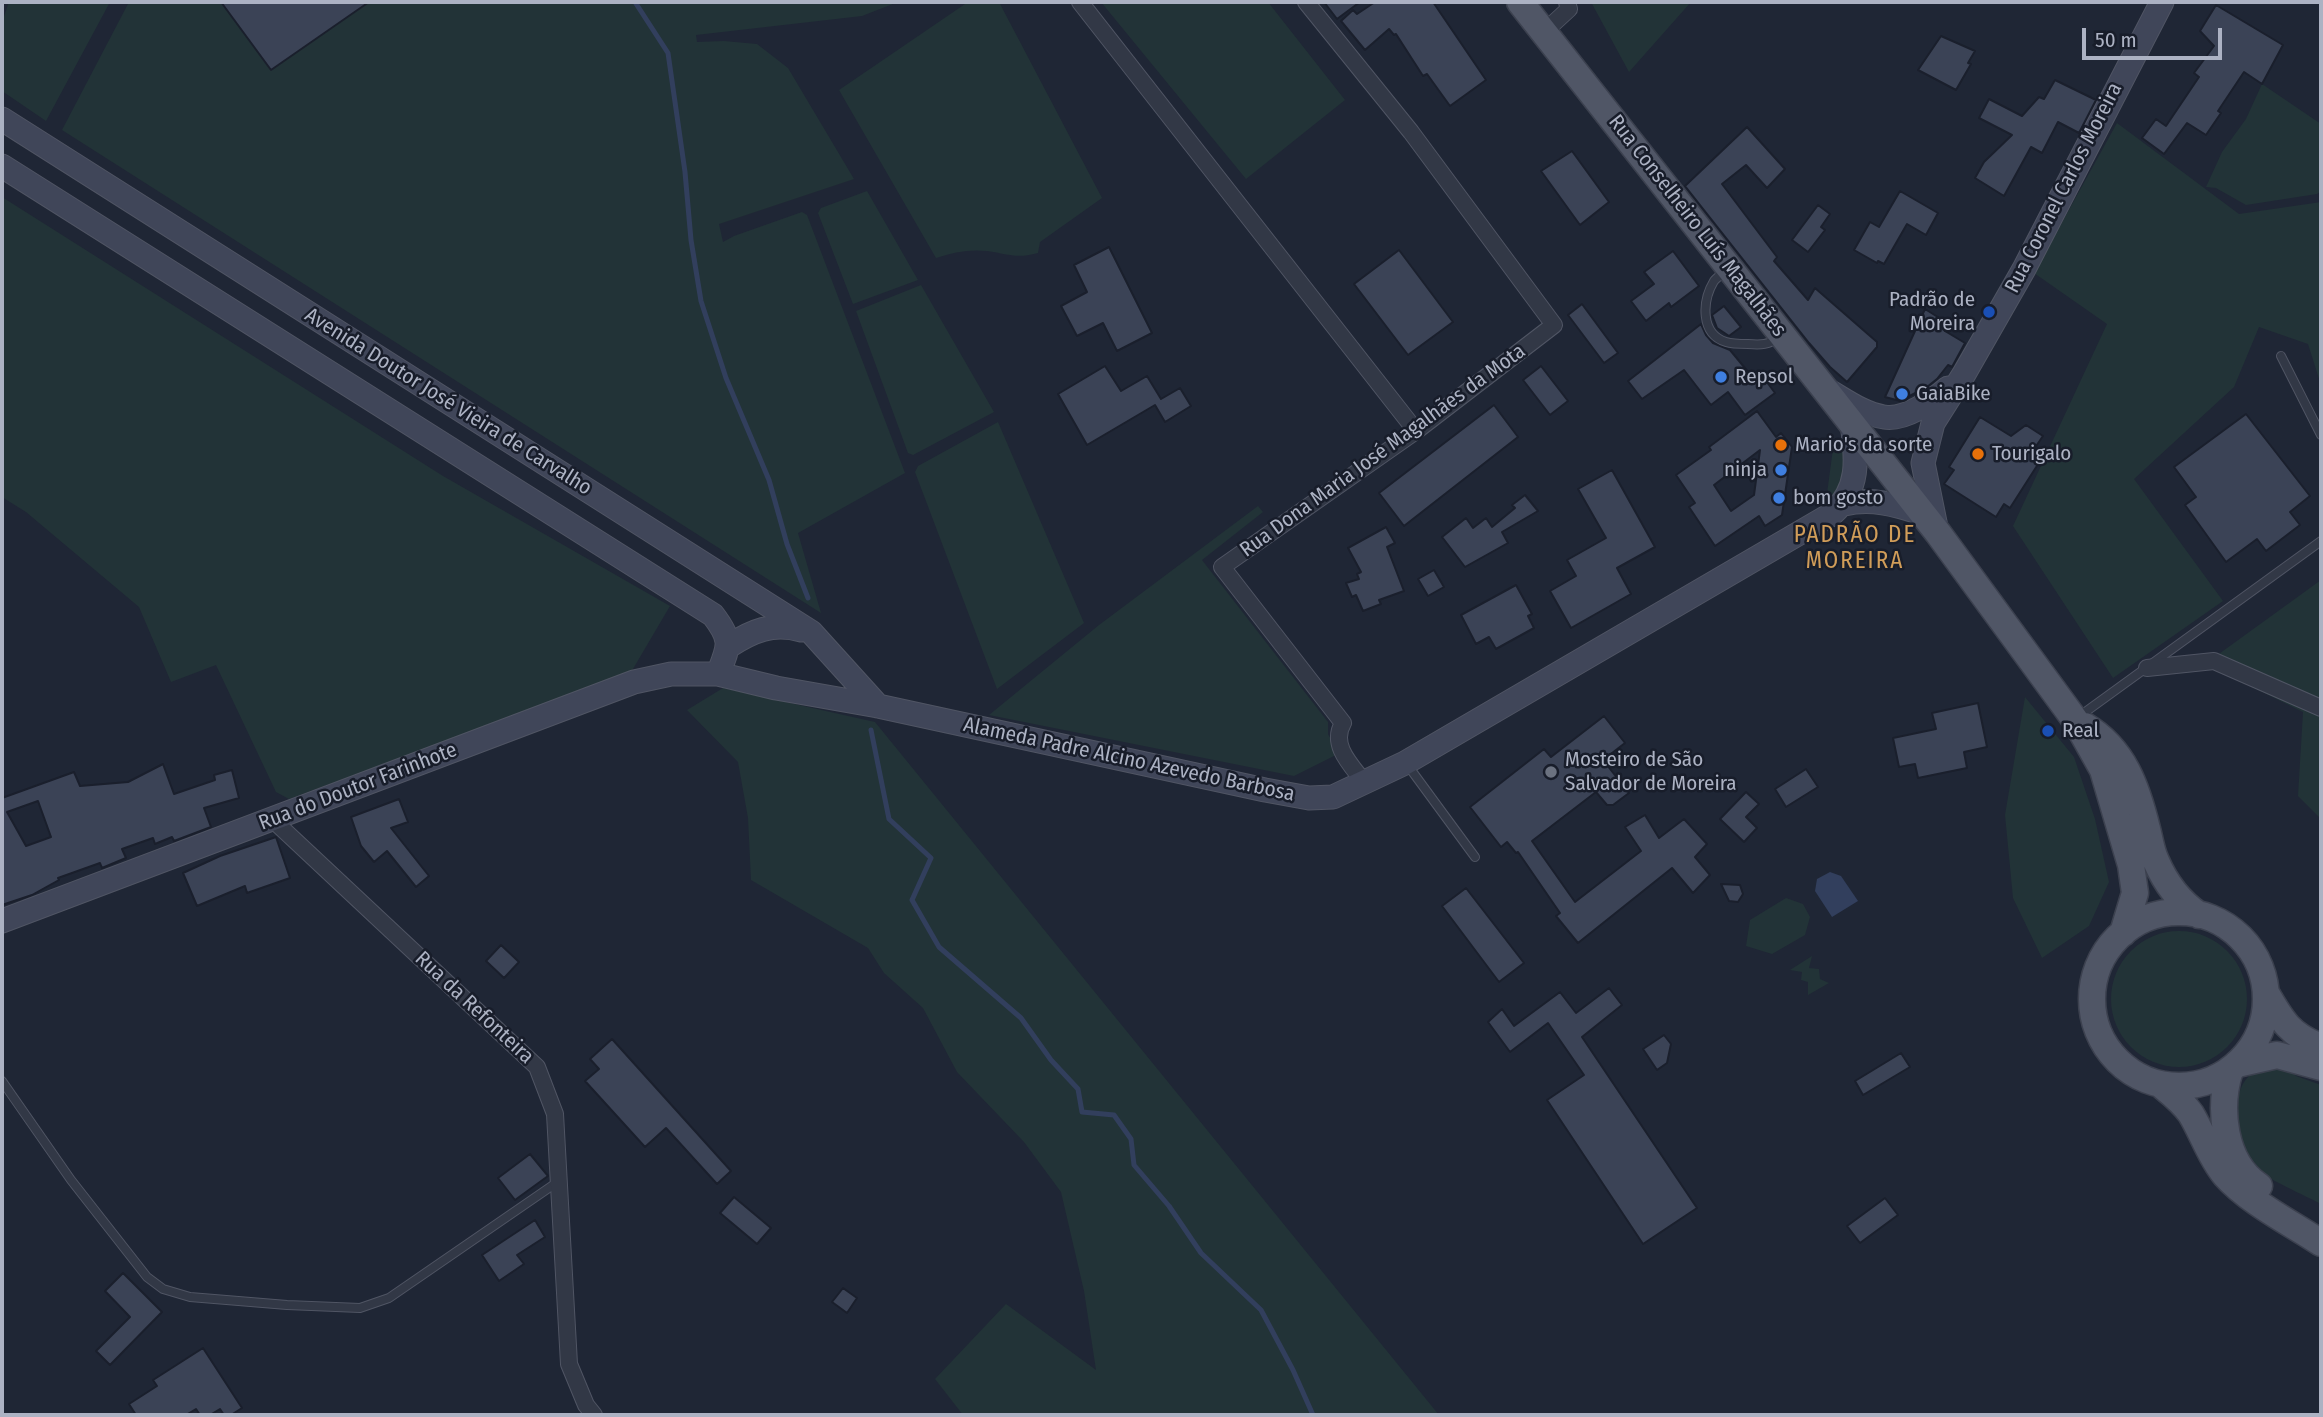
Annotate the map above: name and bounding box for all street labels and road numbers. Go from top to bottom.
street label: Rua Coronel Carlos Moreira [2000,79,2128,297]
street label: Rua Conselheiro Luís Magalhães [1603,110,1791,342]
street label: Avenida Doutor José Vieira de Carvalho [300,303,596,501]
street label: Rua Dona Maria José Magalhães da Mota [1235,339,1531,563]
street label: Alameda Padre Alcino Azevedo Barbosa [961,713,1297,807]
street label: Rua do Doutor Farinhote [255,738,461,836]
street label: Rua da Refonteira [409,947,539,1069]

